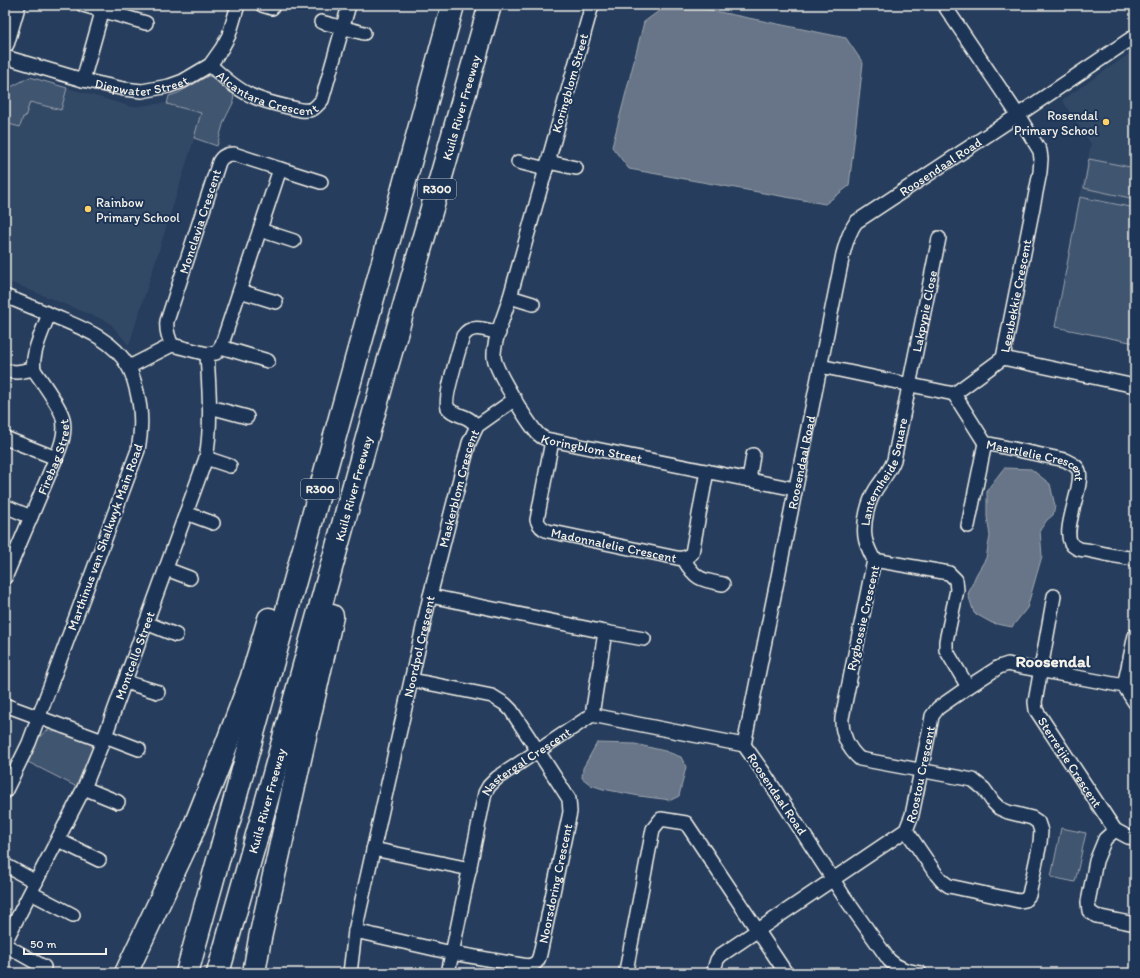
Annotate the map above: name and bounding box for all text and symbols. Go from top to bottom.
street label: Koringblom Street [549,32,591,134]
street label: Kuils River Freeway [439,53,483,162]
street label: Alcantara Crescent [214,67,321,118]
street label: Diepwater Street [94,72,191,99]
place label: Rosendal Primary School [1014,108,1098,138]
marker: Rosendal Primary School [1101,117,1111,127]
street label: Roosendaal Road [896,134,984,199]
street label: Monclavia Crescent [176,167,224,275]
road number: R300 [418,179,456,199]
place label: Rainbow Primary School [96,195,180,225]
marker: Rainbow Primary School [83,204,93,214]
street label: Leeubekkie Crescent [997,238,1034,354]
street label: Lakpypie Close [909,269,940,353]
street label: Roosendaal Road [784,414,818,510]
street label: Lanternheide Square [857,416,910,527]
street label: Firebag Street [34,418,71,497]
street label: Maskerblom Crescent [435,427,482,549]
street label: Koringblom Street [539,430,644,466]
street label: Kuils River Freeway [331,434,375,543]
street label: Maartlelie Crescent [985,436,1087,482]
street label: Marthinus van Shalkwyk Main Road [64,442,146,632]
road number: R300 [301,479,339,499]
street label: Madonnalelie Crescent [550,524,678,565]
street label: Rygbossie Crescent [844,564,882,672]
street label: Noordpol Crescent [400,594,437,699]
street label: Montcello Street [111,609,157,702]
district label: Roosendal [1015,651,1091,671]
street label: Sterretjie Crescent [1035,714,1105,810]
street label: Nastergal Crescent [478,724,573,798]
street label: Roostou Crescent [902,724,938,825]
street label: Kuils River Freeway [245,746,288,855]
street label: Roosendaal Road [744,750,810,838]
street label: Noorsdoring Crescent [535,822,575,945]
scale bar [24,930,106,956]
text: 50 m [30,937,56,951]

